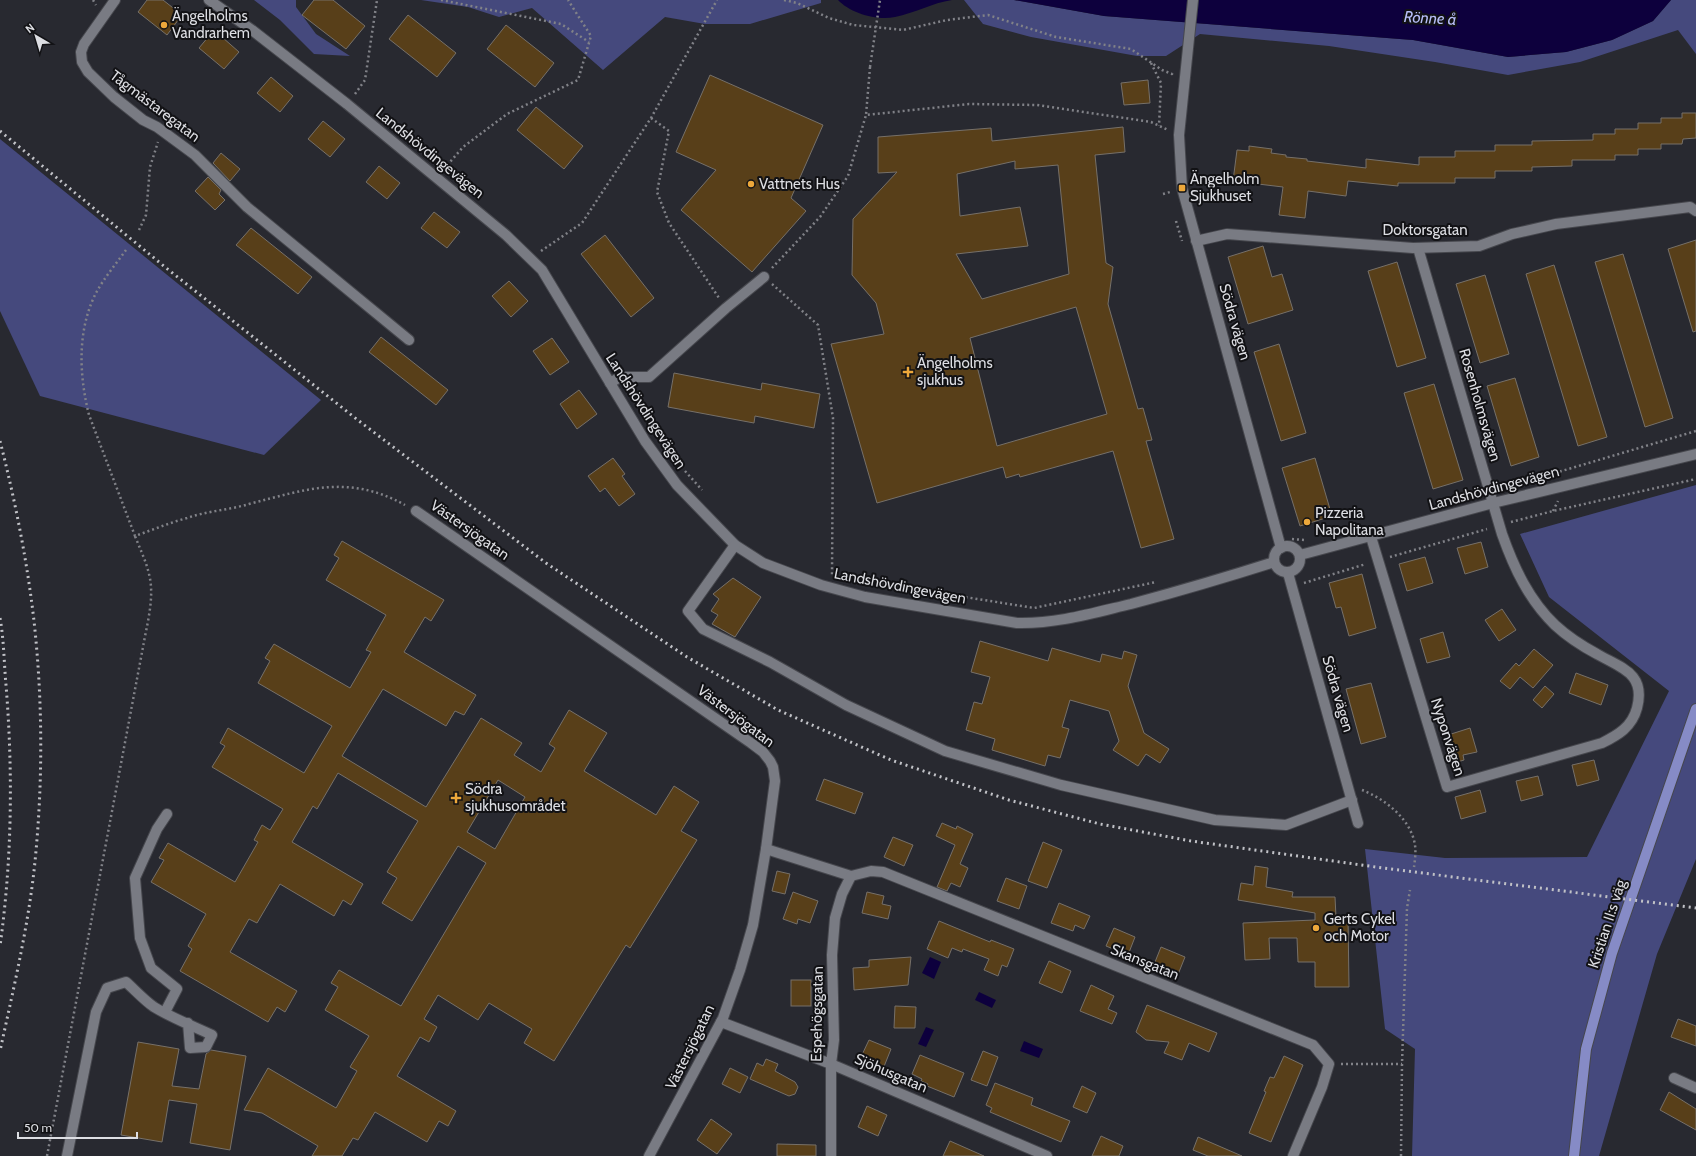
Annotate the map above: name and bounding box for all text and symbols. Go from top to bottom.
place label: Ängelholms Vandrarhem [172,7,250,42]
water label: Rönne å [1403,7,1457,29]
north arrow [16,16,56,56]
text: N [22,20,37,36]
marker: Ängelholms Vandrarhem [159,20,169,30]
street label: Tågmästaregatan [106,66,204,146]
street label: Landshövdingevägen [372,104,488,202]
place label: Ängelholm Sjukhuset [1190,170,1259,205]
place label: Vattnets Hus [759,175,840,193]
marker: Vattnets Hus [746,179,756,189]
marker: Ängelholm Sjukhuset [1177,183,1187,193]
street label: Doktorsgatan [1382,221,1468,239]
street label: Södra vägen [1216,282,1254,362]
street label: Rosenholmsvägen [1455,346,1505,464]
street label: Landshövdingevägen [602,350,690,472]
place label: Ängelholms sjukhus [917,354,993,389]
marker: Ängelholms sjukhus [902,366,914,378]
street label: Landshövdingevägen [1427,462,1561,514]
street label: Västersjögatan [427,496,513,564]
place label: Pizzeria Napolitana [1315,504,1385,539]
marker: Pizzeria Napolitana [1302,517,1312,527]
street label: Landshövdingevägen [832,564,968,608]
street label: Södra vägen [1319,654,1357,734]
street label: Västersjögatan [694,681,778,751]
street label: Nyponvägen [1427,696,1469,778]
place label: Södra sjukhusområdet [465,780,565,815]
marker: Södra sjukhusområdet [450,792,462,804]
street label: Kristian II:s väg [1584,877,1630,971]
place label: Gerts Cykel och Motor [1324,910,1396,945]
marker: Gerts Cykel och Motor [1311,923,1321,933]
street label: Skansgatan [1108,940,1182,984]
street label: Espehögsgatan [807,966,827,1062]
street label: Västersjögatan [662,1002,718,1092]
street label: Sjöhusgatan [852,1050,930,1096]
scale bar [18,1114,137,1140]
text: 50 m [24,1120,52,1135]

